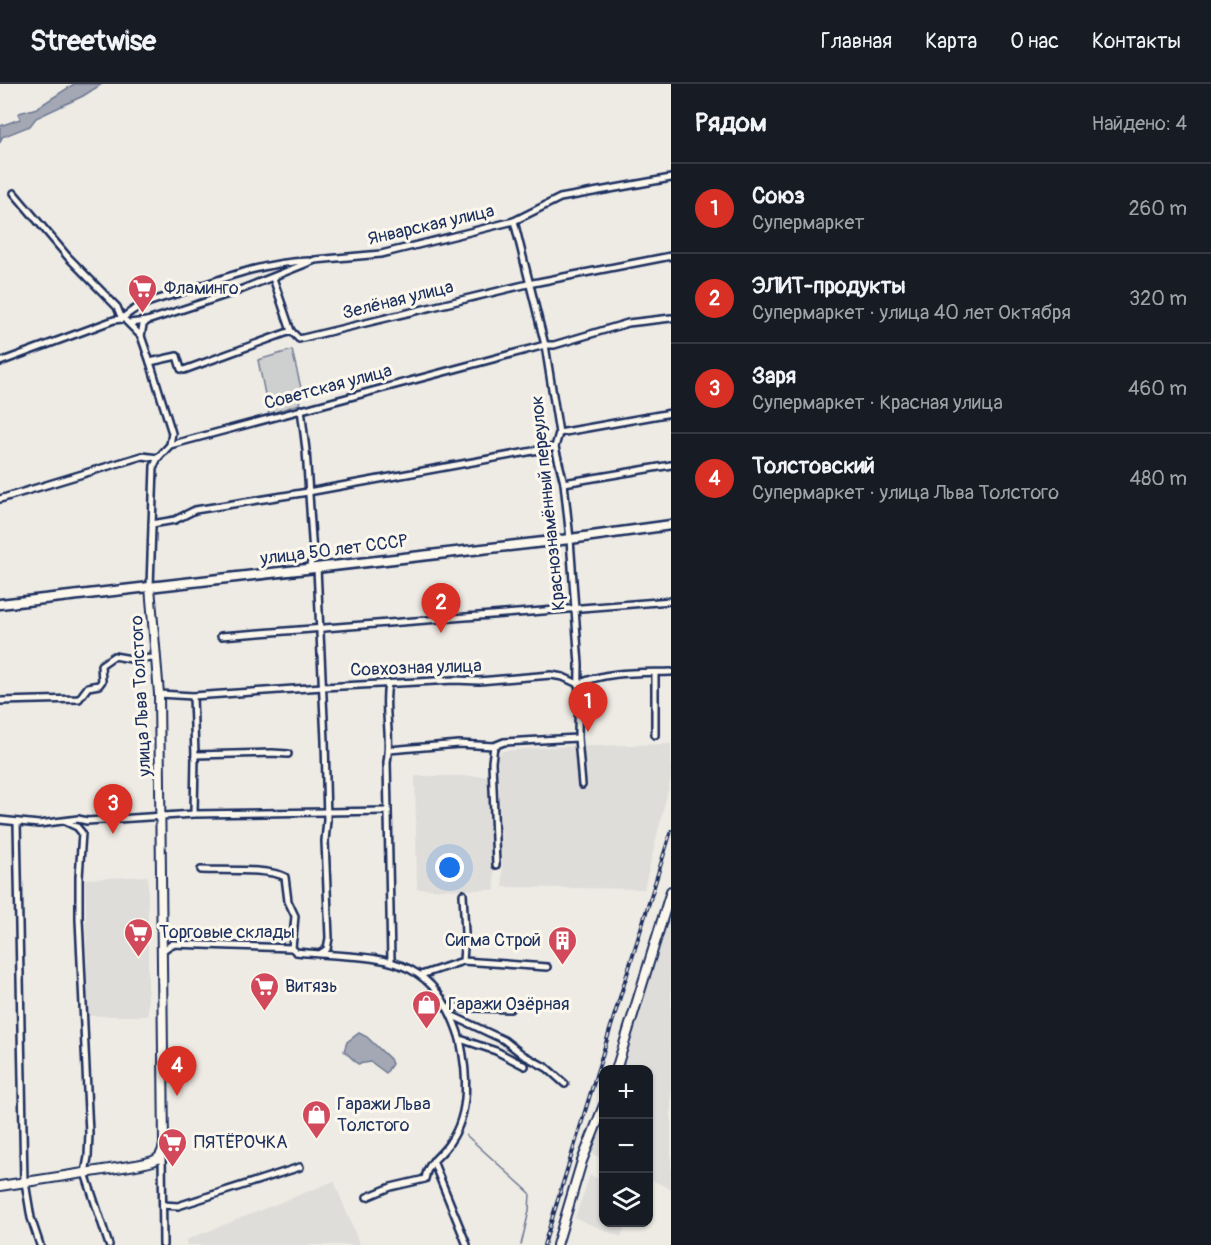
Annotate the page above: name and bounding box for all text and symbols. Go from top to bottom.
text: Streetwise [30,24,156,59]
text: Главная [821,28,892,55]
text: Карта [925,28,977,55]
text: О нас [1010,28,1059,55]
text: Контакты [1092,28,1181,55]
text: Рядом [695,107,767,139]
text: Найдено: 4 [1092,111,1187,136]
text: Союз [752,182,805,210]
text: 1 [711,196,718,221]
text: 260 m [1128,196,1187,221]
street label: Январская улица [366,199,496,251]
text: Супермаркет [752,210,864,235]
supermarket icon: Фламинго [127,272,159,314]
text: ЭЛИТ-продукты [752,272,906,300]
street label: Зелёная улица [340,275,456,325]
place label: Фламинго [164,277,239,300]
text: 2 [709,286,720,311]
text: 320 m [1129,286,1187,311]
text: Супермаркет · улица 40 лет Октября [752,300,1071,325]
street label: Советская улица [262,359,394,415]
text: Заря [752,362,796,390]
text: 3 [709,376,720,401]
text: 460 m [1128,376,1187,401]
text: Супермаркет · Красная улица [752,390,1003,415]
street label: Краснознамённый переулок [525,394,571,612]
text: Толстовский [752,452,875,480]
text: 4 [709,466,720,491]
text: 480 m [1130,466,1187,491]
text: Супермаркет · улица Льва Толстого [752,480,1059,505]
street label: улица 50 лет СССР [258,530,409,571]
pin: 2 [422,584,460,633]
street label: улица Льва Толстого [125,615,157,778]
street label: Совхозная улица [350,654,482,682]
pin: 1 [568,682,608,732]
pin: 3 [94,784,132,834]
your location [435,853,464,882]
supermarket icon: Торговые склады [122,916,154,958]
place label: Торговые склады [159,921,295,944]
building icon: Сигма Строй [546,924,578,966]
place label: Сигма Строй [445,929,541,952]
supermarket icon: Витязь [248,970,280,1012]
place label: Витязь [285,975,338,998]
shop icon: Гаражи Озёрная [411,988,443,1030]
place label: Гаражи Озёрная [448,993,569,1016]
pin: 4 [158,1046,196,1096]
map controls [599,1065,653,1227]
button: + [599,1065,653,1119]
place label: Гаражи Льва Толстого [337,1093,431,1137]
shop icon: Гаражи Льва Толстого [300,1098,332,1140]
button: − [599,1119,653,1173]
supermarket icon: ПЯТЁРОЧКА [157,1126,189,1168]
place label: ПЯТЁРОЧКА [194,1131,288,1154]
button: layers [599,1173,653,1227]

